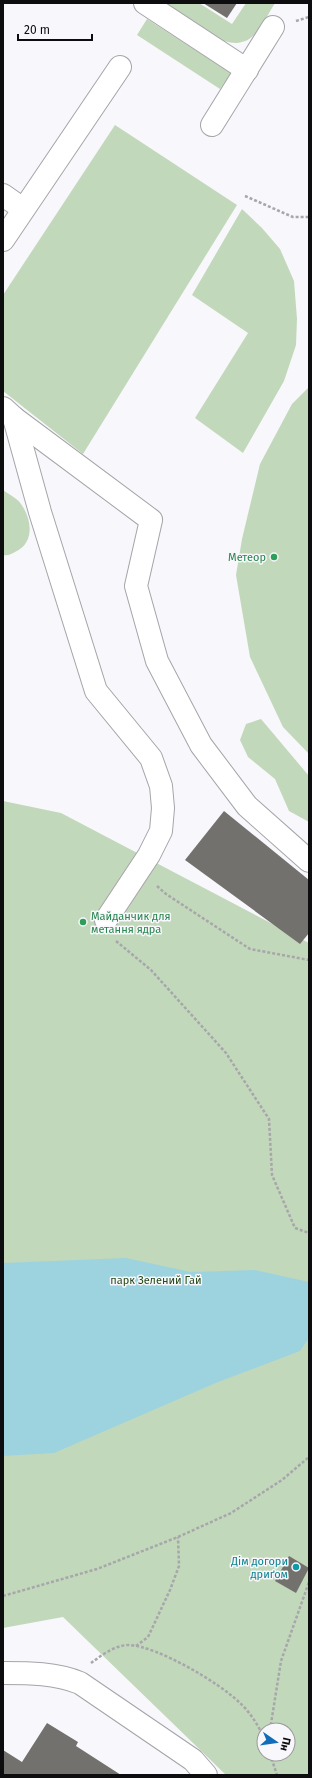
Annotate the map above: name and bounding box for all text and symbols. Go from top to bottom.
scale bar [18,16,92,42]
text: 20 m [24,23,50,37]
place label: Метеор [228,551,266,564]
marker: Метеор [269,552,279,562]
place label: Майданчик для метання ядра [91,910,171,936]
marker: Майданчик для метання ядра [78,917,88,927]
park label: парк Зелений Гай [110,1274,202,1287]
place label: Дім догори дриґом [230,1555,288,1581]
marker: Дім догори дриґом [291,1562,301,1572]
north arrow [256,1722,296,1762]
text: Пн [277,1736,293,1752]

